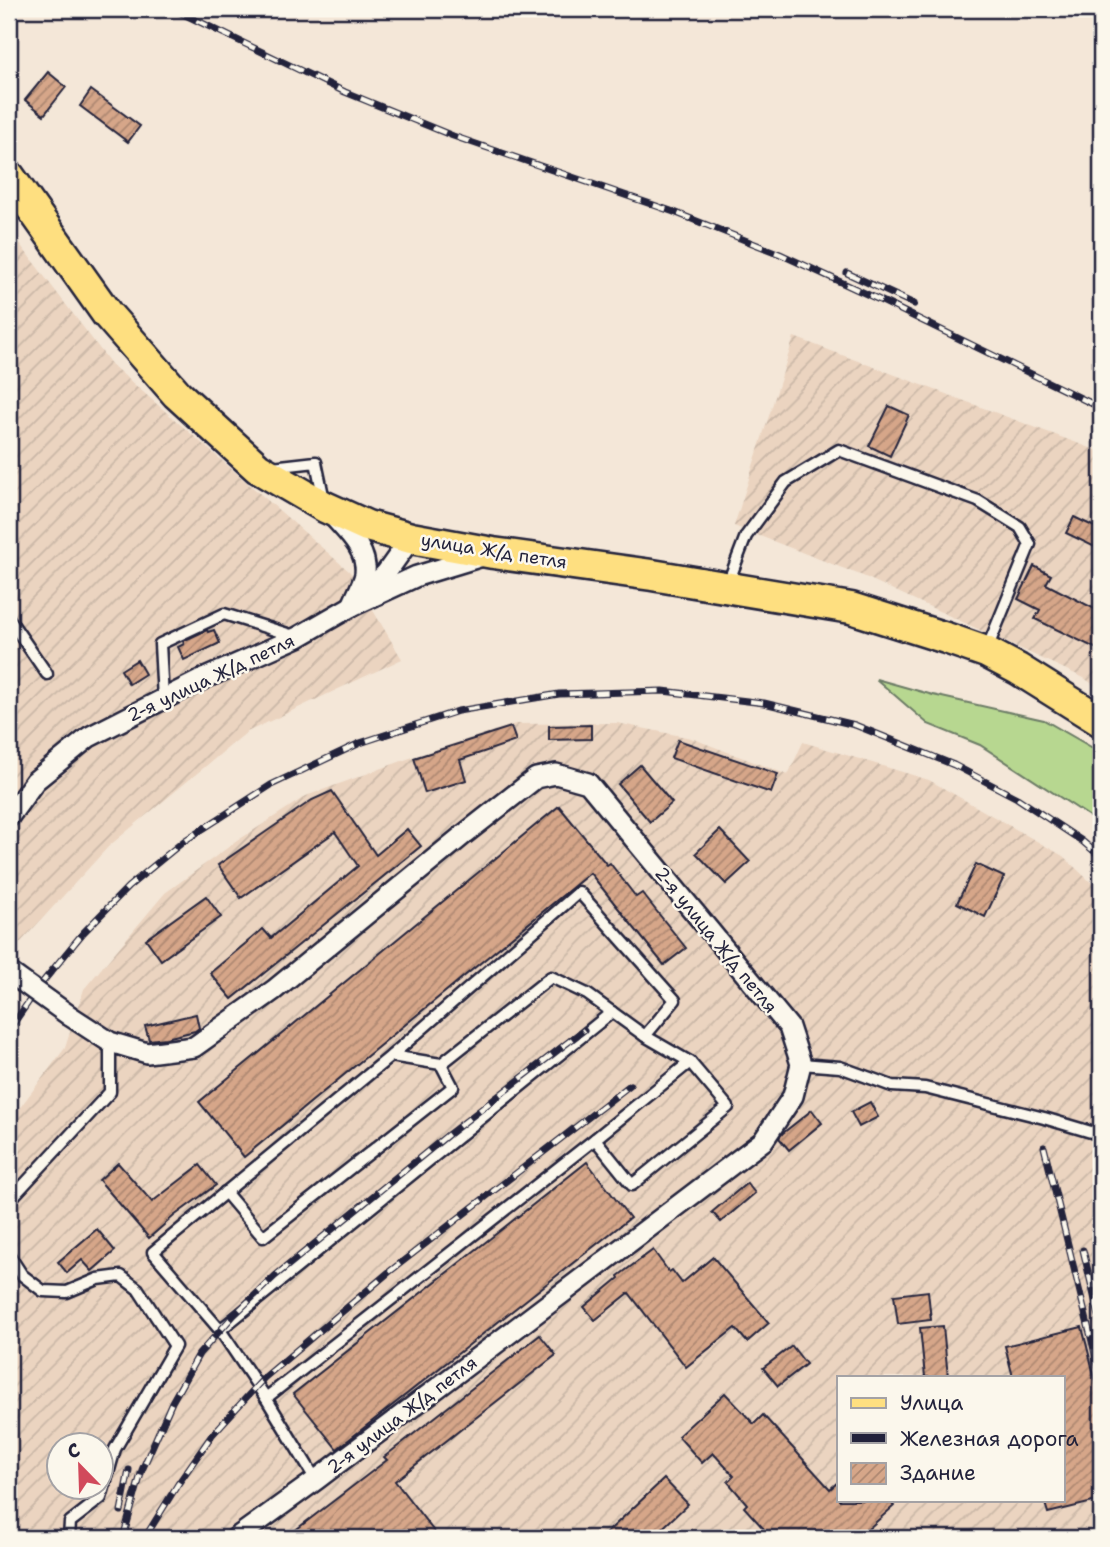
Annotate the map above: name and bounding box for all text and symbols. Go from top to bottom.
street label: улица Ж/д петля [419,528,569,574]
street label: 2-я улица Ж/д петля [123,629,299,727]
street label: 2-я улица Ж/д петля [649,862,783,1018]
street label: 2-я улица Ж/д петля [322,1351,482,1479]
legend [837,1376,1064,1502]
text: Улица [900,1389,963,1417]
text: Железная дорога [900,1425,1079,1453]
north arrow [46,1432,116,1502]
text: С [63,1437,84,1465]
text: Здание [900,1459,976,1487]

